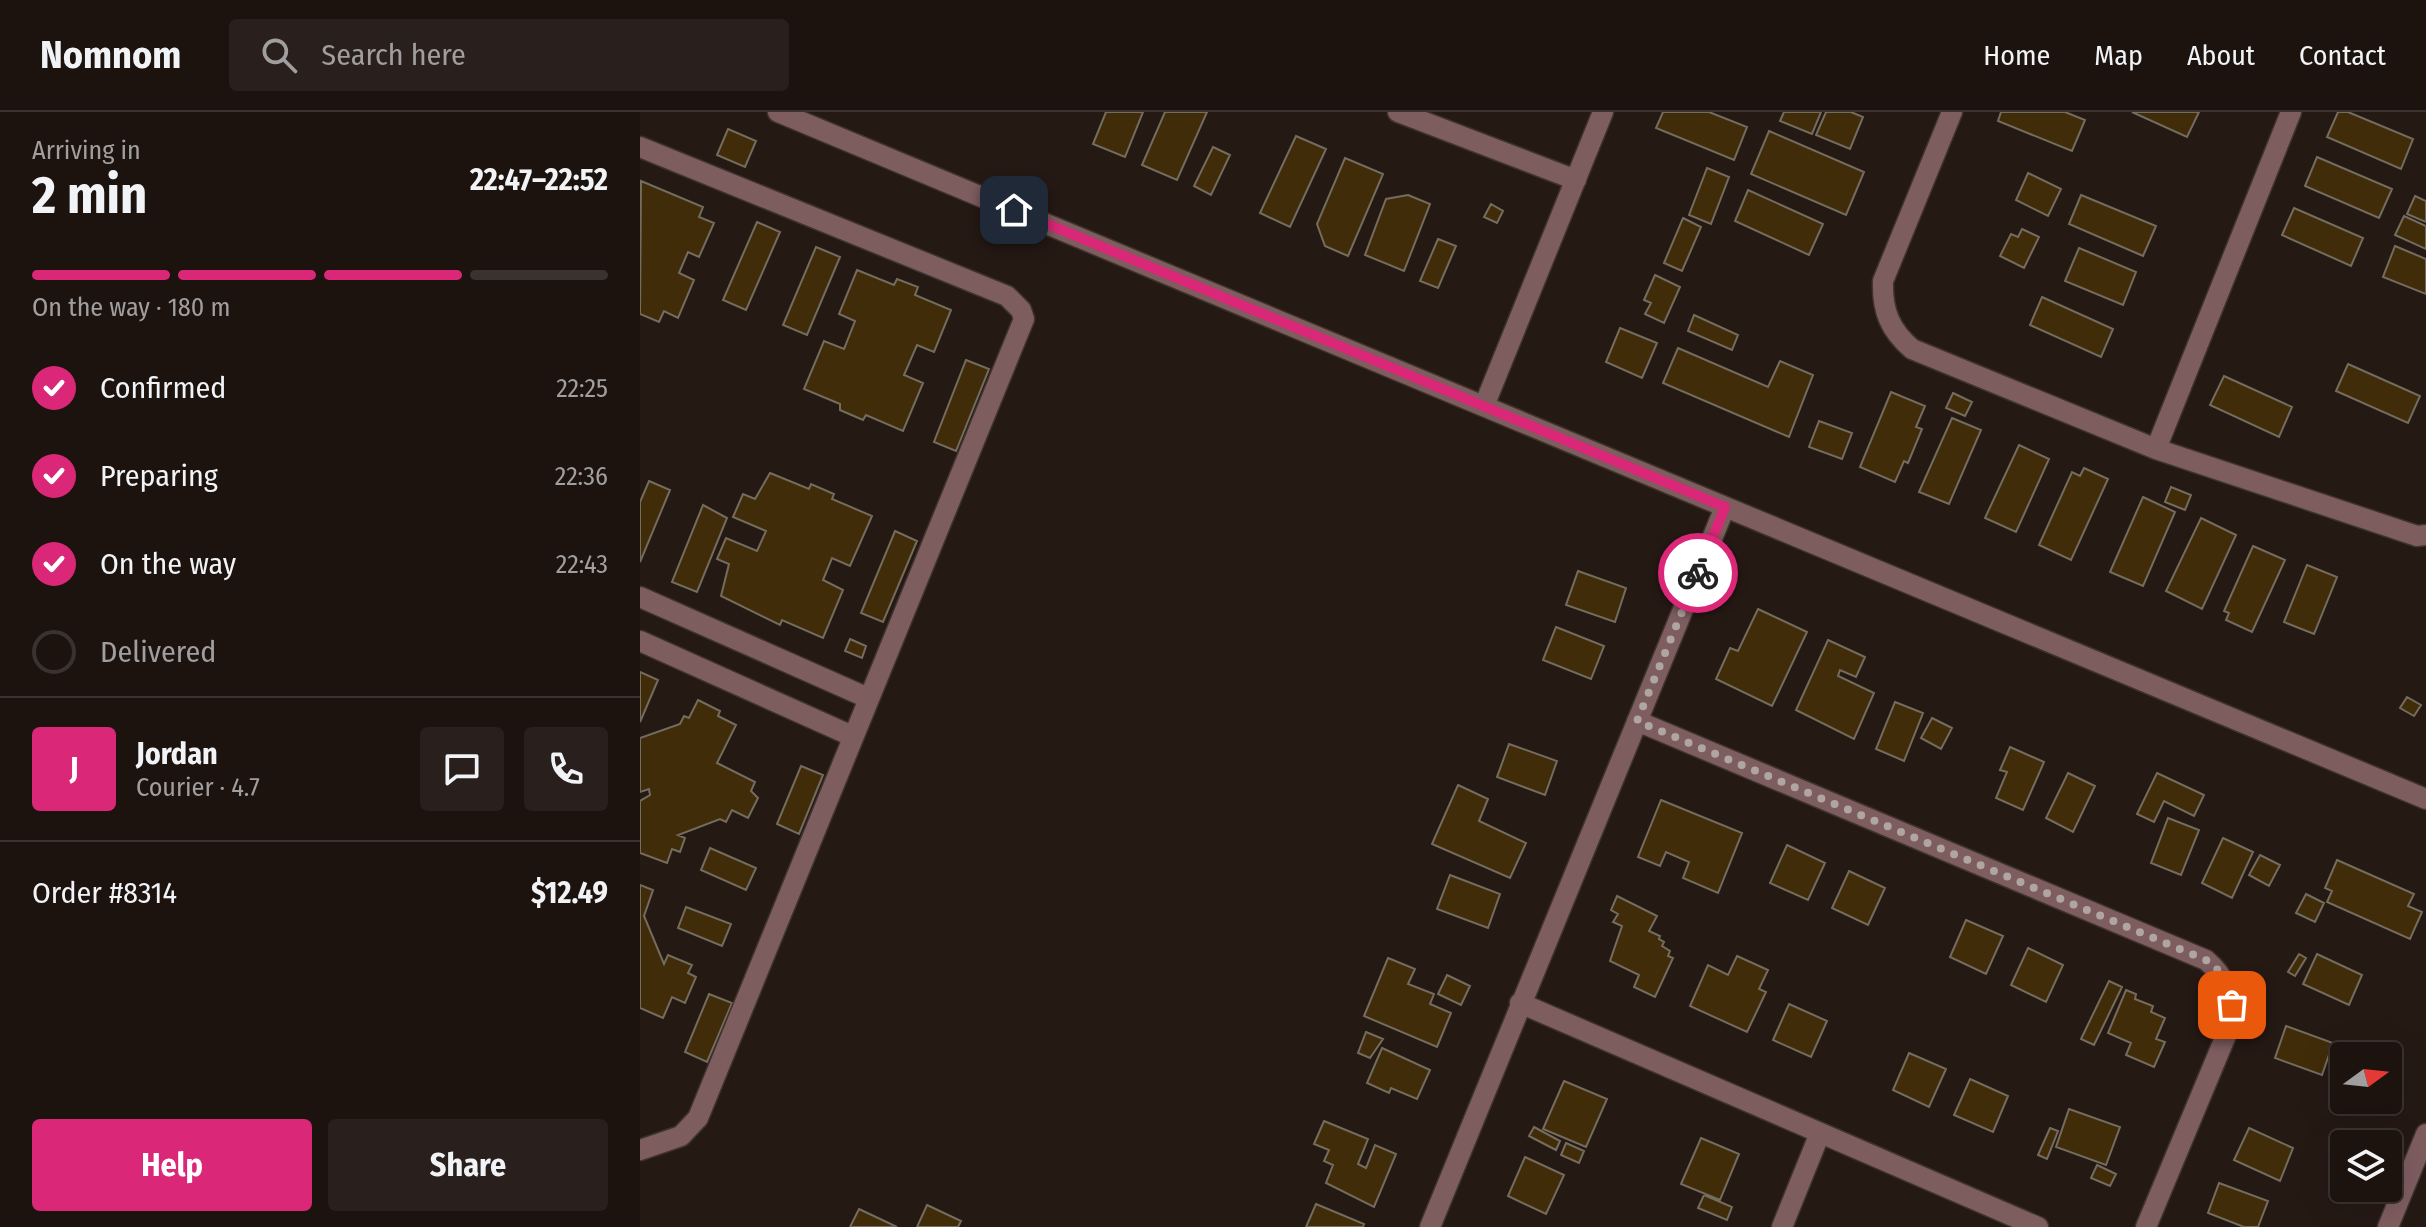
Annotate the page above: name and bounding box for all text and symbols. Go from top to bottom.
search box [229,19,789,91]
text: Nomnom [40,32,181,78]
icon: search [257,33,301,77]
text: Search here [321,37,466,73]
text: Home [1983,39,2050,72]
text: Map [2094,39,2143,72]
text: About [2187,39,2255,72]
text: Contact [2299,39,2386,72]
text: Arriving in [32,135,141,166]
text: 22:47–22:52 [470,162,608,198]
text: 2 min [32,164,147,227]
pin [980,176,1048,244]
icon: home [992,188,1036,232]
text: On the way · 180 m [32,292,230,323]
icon: check [32,366,76,410]
text: Confirmed [100,370,226,406]
text: 22:25 [556,373,608,404]
icon: check [32,454,76,498]
text: Preparing [100,458,218,494]
text: 22:36 [555,461,608,492]
courier [1658,533,1738,613]
icon: check [32,542,76,586]
text: On the way [100,546,236,582]
text: 22:43 [556,549,608,580]
icon: bike [1676,551,1720,595]
text: Delivered [100,634,216,670]
button: chat [420,727,504,811]
button: phone [524,727,608,811]
text: Jordan [136,736,218,772]
text: J [70,751,78,787]
text: Courier · 4.7 [136,772,260,803]
text: Order #8314 [32,875,177,911]
text: $12.49 [531,875,608,911]
pin [2198,971,2266,1039]
icon: bag [2210,983,2254,1027]
north arrow [2330,1042,2402,1114]
map controls [2330,1042,2402,1202]
button: Help [32,1119,312,1211]
button: Share [328,1119,608,1211]
button: layers [2330,1130,2402,1202]

